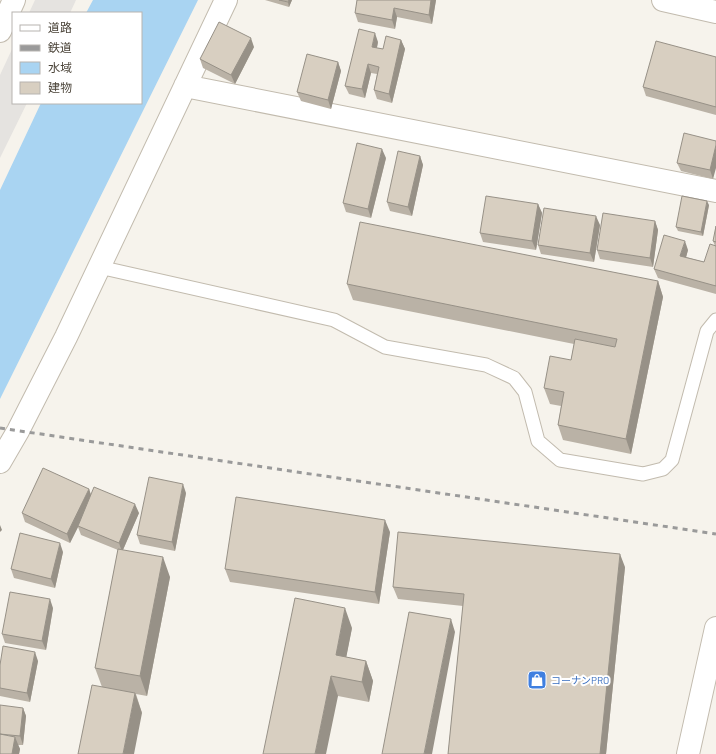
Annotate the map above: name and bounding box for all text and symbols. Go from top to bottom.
legend [12,12,142,104]
text: 道路 [48,20,72,34]
text: 鉄道 [48,40,72,54]
text: 水域 [48,60,72,74]
text: 建物 [48,80,72,94]
shop icon: コーナンPRO [526,669,548,691]
place label: コーナンPRO [551,674,609,686]

